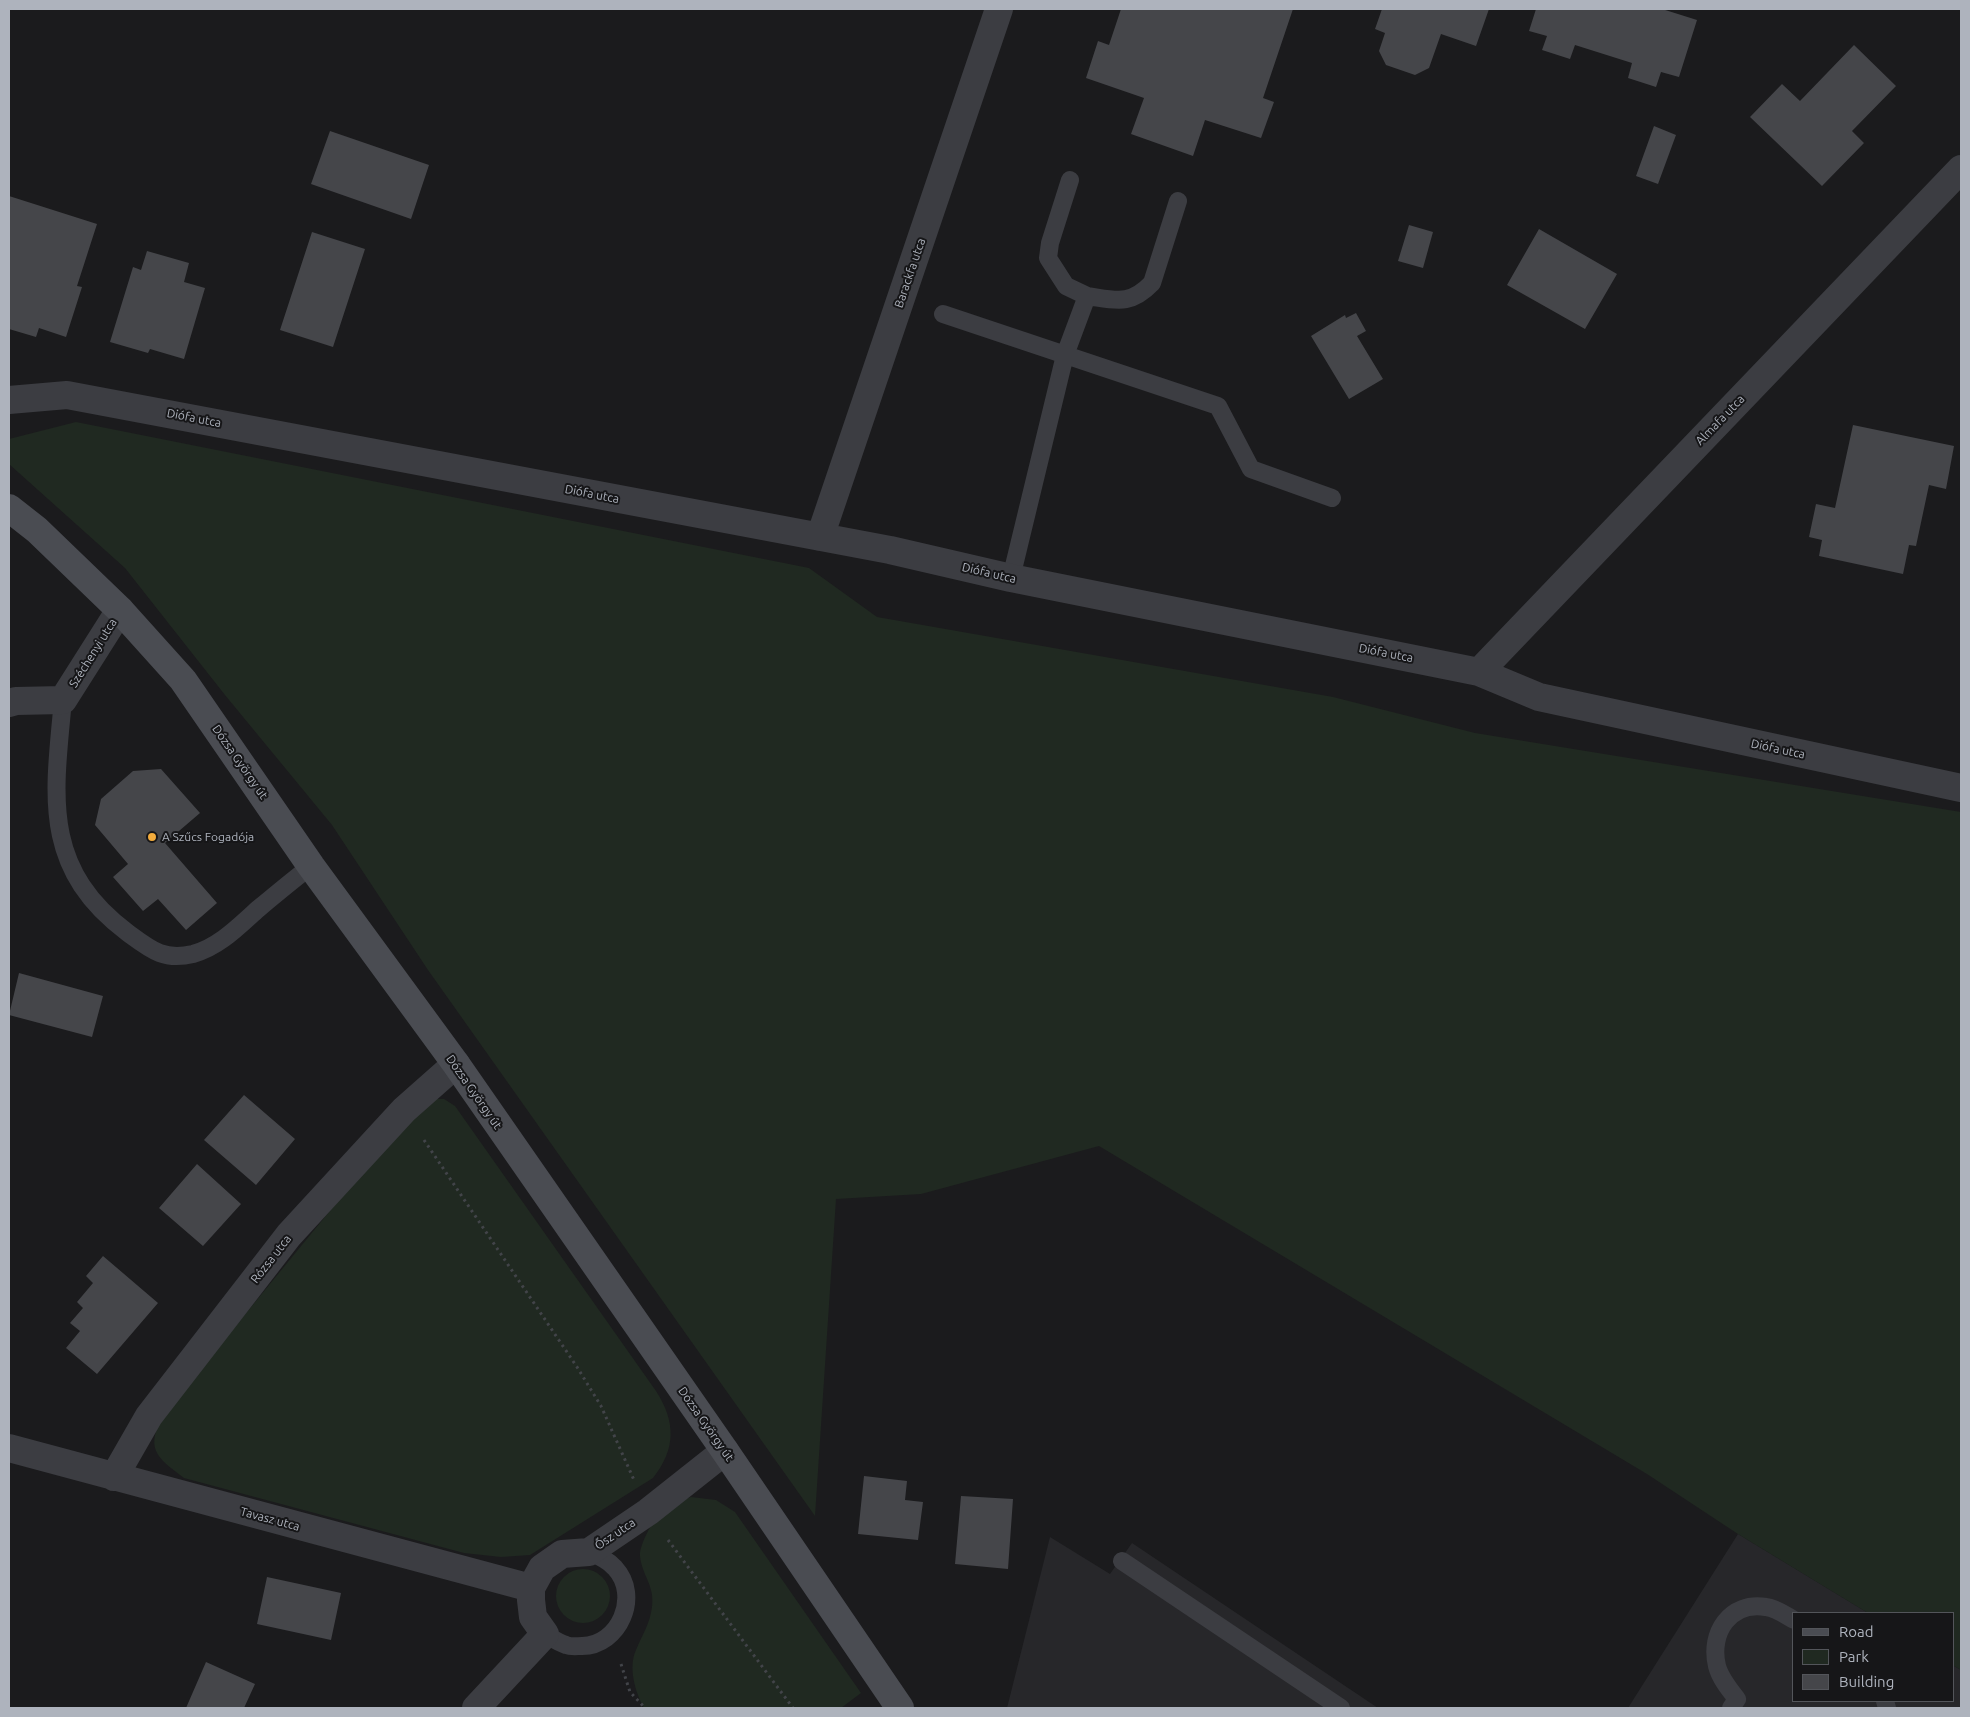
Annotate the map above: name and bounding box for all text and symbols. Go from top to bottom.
street label: Barackfa utca [891,236,929,310]
street label: Almafa utca [1693,392,1747,448]
street label: Diófa utca [166,406,222,430]
street label: Diófa utca [564,482,620,506]
street label: Diófa utca [961,560,1017,586]
street label: Széchenyi utca [66,616,120,690]
street label: Diófa utca [1358,641,1414,665]
street label: Dózsa György út [209,722,271,802]
street label: Diófa utca [1750,736,1806,762]
place label: A Szűcs Fogadója [162,830,254,844]
marker: A Szűcs Fogadója [146,831,158,843]
street label: Dózsa György út [443,1052,505,1132]
street label: Rózsa utca [248,1232,294,1286]
street label: Dózsa György út [675,1384,737,1464]
street label: Tavasz utca [239,1504,301,1534]
street label: Ősz utca [592,1515,638,1553]
legend [1792,1612,1955,1702]
text: Road [1839,1623,1874,1640]
text: Park [1839,1648,1869,1665]
text: Building [1839,1673,1894,1690]

